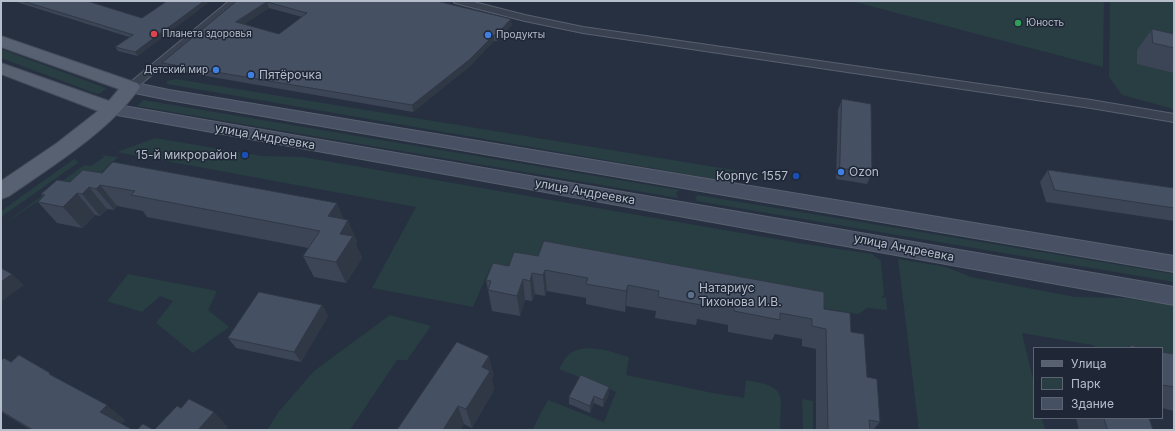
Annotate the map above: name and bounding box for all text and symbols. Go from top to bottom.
place label: Юность [1026,17,1064,29]
marker: Юность [1013,18,1023,28]
place label: Планета здоровья [162,28,252,40]
marker: Планета здоровья [149,29,159,39]
place label: Продукты [496,29,545,41]
marker: Продукты [483,30,493,40]
place label: Детский мир [144,64,208,76]
marker: Детский мир [211,65,221,75]
place label: Пятёрочка [259,68,322,82]
marker: Пятёрочка [246,70,256,80]
street label: улица Андреевка [214,121,316,153]
place label: 15-й микрорайон [136,148,237,162]
marker: 15-й микрорайон [240,150,250,160]
place label: Ozon [849,165,879,179]
marker: Ozon [836,167,846,177]
place label: Корпус 1557 [716,169,788,183]
marker: Корпус 1557 [791,171,801,181]
street label: улица Андреевка [534,176,636,208]
street label: улица Андреевка [853,231,955,265]
place label: Натариус Тихонова И.В. [699,281,782,309]
marker: Натариус Тихонова И.В. [686,290,696,300]
legend [1033,347,1163,419]
text: Улица [1071,356,1106,371]
text: Парк [1071,376,1101,391]
text: Здание [1071,396,1114,411]

